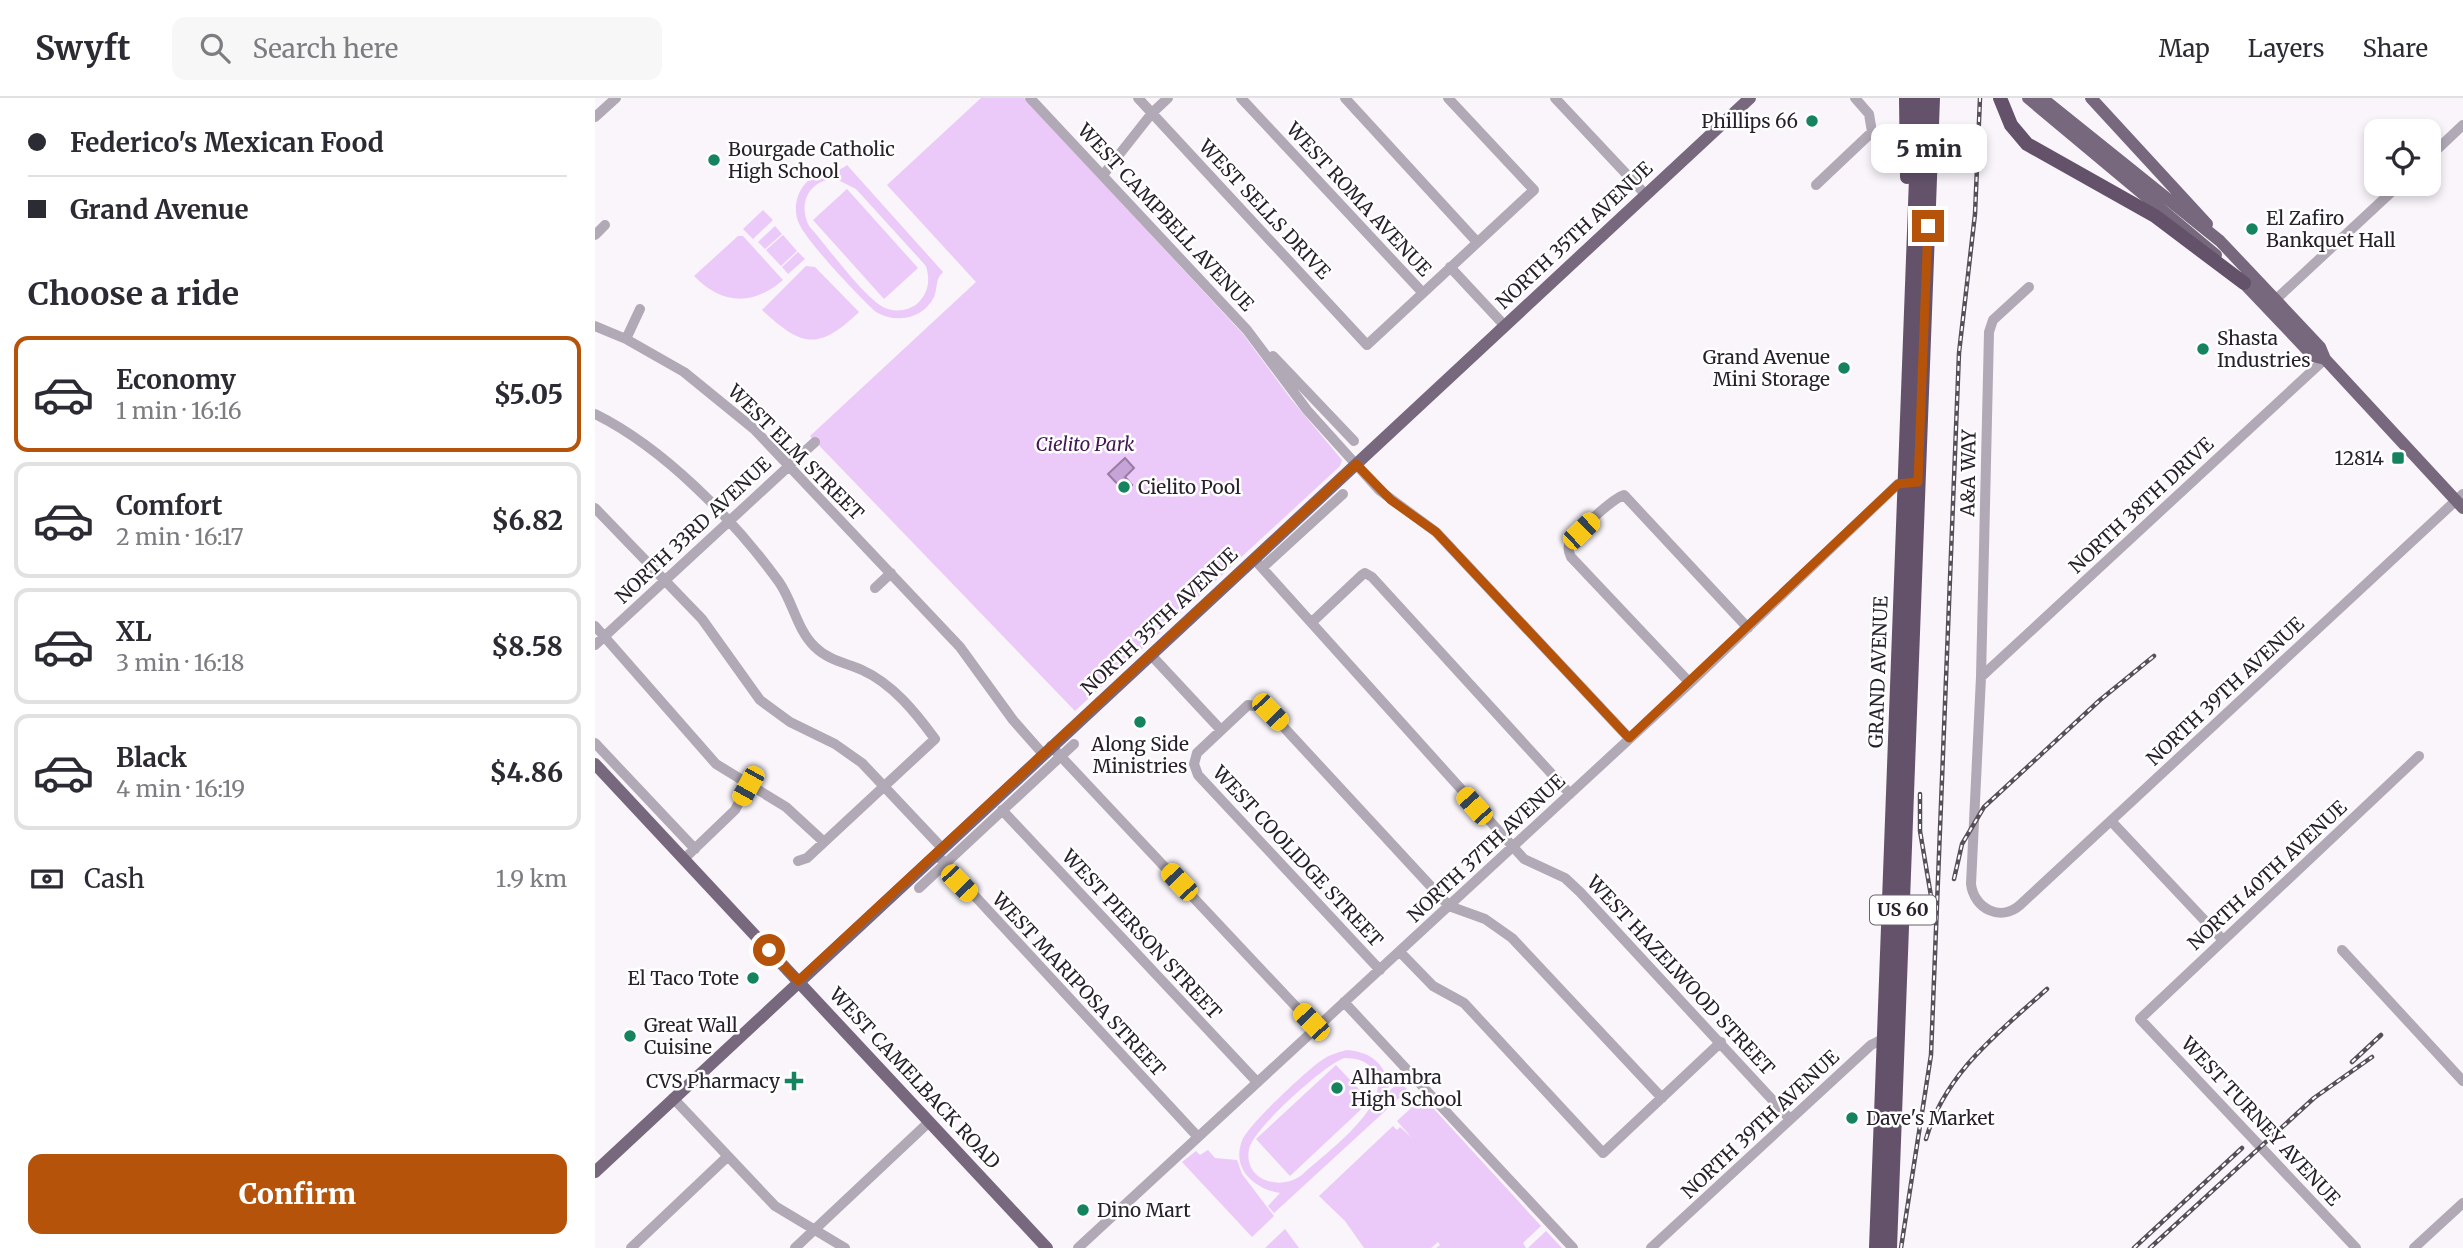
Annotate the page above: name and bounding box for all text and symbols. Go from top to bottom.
search box [172,17,662,80]
text: Swyft [35,28,130,69]
icon: search [196,29,234,67]
text: Search here [252,32,398,65]
text: Map [2159,33,2210,64]
text: Layers [2248,33,2324,64]
text: Share [2362,33,2428,64]
place label: Phillips 66 [1701,109,1798,133]
marker: Phillips 66 [1804,113,1820,129]
street label: WEST ROMA AVENUE [1281,116,1437,281]
street label: WEST CAMPBELL AVENUE [1072,118,1259,316]
map controls [2364,119,2441,196]
button: locate [2364,119,2441,196]
callout: 5 min [1870,124,1986,174]
text: Federico's Mexican Food [70,126,384,159]
street label: WEST SELLS DRIVE [1194,134,1336,284]
text: 5 min [1896,134,1962,163]
place label: Bourgade Catholic High School [728,137,895,183]
marker: Bourgade Catholic High School [706,152,722,168]
street label: NORTH 35TH AVENUE [1491,156,1657,314]
text: Grand Avenue [70,193,249,226]
place label: El Zafiro Bankquet Hall [2266,206,2396,252]
route end [1912,210,1944,242]
marker: El Zafiro Bankquet Hall [2244,221,2260,237]
text: Choose a ride [28,274,239,314]
place label: Shasta Industries [2217,326,2311,372]
marker: Shasta Industries [2195,341,2211,357]
place label: Grand Avenue Mini Storage [1703,345,1830,391]
marker: Grand Avenue Mini Storage [1836,360,1852,376]
icon: car [32,363,95,426]
text: Economy [116,363,236,396]
text: $5.05 [494,378,563,411]
street label: WEST ELM STREET [722,378,869,525]
text: 1 min · 16:16 [116,396,242,425]
street label: A&A WAY [1955,429,1981,518]
park label: Cielito Park [1036,432,1135,456]
street label: NORTH 38TH DRIVE [2064,432,2218,578]
place label: 12814 [2335,446,2384,470]
marker: 12814 [2390,450,2406,466]
street label: NORTH 33RD AVENUE [610,452,776,608]
place label: Cielito Pool [1138,475,1241,499]
marker: Cielito Pool [1116,479,1132,495]
icon: car [32,489,95,552]
text: Comfort [116,489,222,522]
text: $6.82 [492,504,563,537]
car [1559,509,1604,553]
text: 2 min · 16:17 [116,522,244,551]
street label: NORTH 35TH AVENUE [1076,542,1242,700]
street label: GRAND AVENUE [1863,595,1893,749]
street label: NORTH 39TH AVENUE [2141,612,2309,770]
icon: car [32,615,95,678]
text: XL [116,615,152,648]
text: $8.58 [491,630,563,663]
text: 3 min · 16:18 [116,648,244,677]
car [1248,690,1293,734]
marker: Along Side Ministries [1132,714,1148,730]
place label: Along Side Ministries [1090,732,1189,778]
icon: car [32,741,95,804]
text: Black [116,741,187,774]
text: $4.86 [489,756,563,789]
street label: WEST COOLIDGE STREET [1207,760,1388,952]
car [729,763,768,809]
street label: NORTH 37TH AVENUE [1402,769,1570,927]
text: 4 min · 16:19 [116,774,245,803]
car [1453,783,1496,829]
street label: NORTH 40TH AVENUE [2183,795,2351,955]
street label: WEST PIERSON STREET [1056,843,1227,1024]
car [1157,859,1202,905]
icon: cash [28,860,66,898]
car [937,861,982,905]
text: Cash [84,862,145,895]
text: 1.9 km [496,864,567,893]
street label: WEST HAZELWOOD STREET [1582,870,1780,1080]
street label: WEST MARIPOSA STREET [987,886,1171,1081]
road number: US 60 [1870,896,1936,924]
route start [753,934,785,966]
place label: El Taco Tote [628,966,739,990]
marker: El Taco Tote [745,970,761,986]
street label: WEST CAMELBACK ROAD [824,982,1005,1174]
car [1289,999,1334,1045]
place label: Great Wall Cuisine [644,1013,738,1059]
marker: Great Wall Cuisine [622,1028,638,1044]
street label: WEST TURNEY AVENUE [2176,1031,2346,1211]
street label: NORTH 39TH AVENUE [1676,1045,1844,1203]
place label: Alhambra High School [1350,1065,1462,1111]
place label: CVS Pharmacy [646,1069,780,1093]
marker: CVS Pharmacy [786,1073,802,1089]
marker: Alhambra High School [1329,1080,1345,1096]
place label: Dave's Market [1866,1106,1995,1130]
marker: Dave's Market [1844,1110,1860,1126]
button: Confirm [28,1154,567,1234]
place label: Dino Mart [1097,1198,1191,1222]
marker: Dino Mart [1075,1202,1091,1218]

